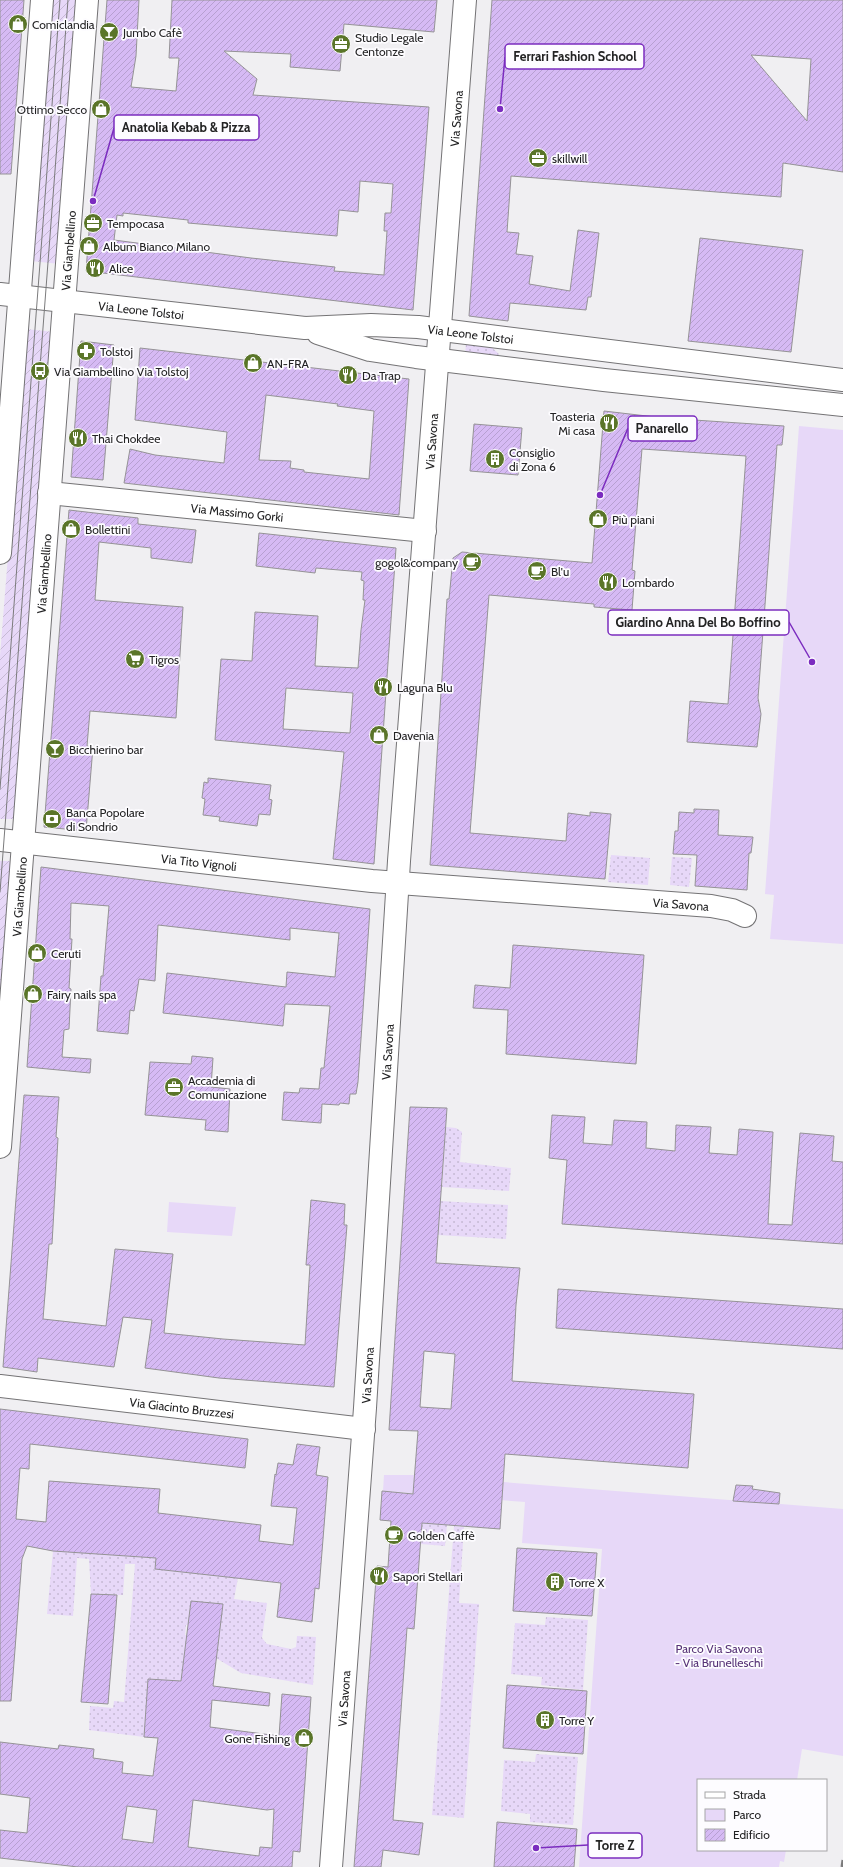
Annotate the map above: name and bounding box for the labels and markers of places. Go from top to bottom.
shop icon: Comiclandia [7,13,29,35]
place label: Comiclandia [32,17,95,32]
bar icon: Jumbo Cafè [98,21,120,43]
place label: Jumbo Cafè [122,25,182,40]
place label: Studio Legale Centonze [355,30,423,59]
office icon: Studio Legale Centonze [330,33,352,55]
callout: Ferrari Fashion School [505,44,644,69]
shop icon: Ottimo Secco [90,98,112,120]
place label: Ottimo Secco [17,102,87,117]
callout: Anatolia Kebab & Pizza [114,115,259,140]
office icon: skillwill [527,147,549,169]
place label: skillwill [552,151,588,166]
office icon: Tempocasa [82,212,104,234]
place label: Tempocasa [107,216,165,231]
shop icon: Album Bianco Milano [78,235,100,257]
place label: Album Bianco Milano [103,239,211,254]
restaurant icon: Alice [84,257,106,279]
place label: Alice [109,261,133,276]
pharmacy icon: Tolstoj [75,340,97,362]
place label: Tolstoj [100,344,133,359]
shop icon: AN-FRA [242,352,264,374]
place label: AN-FRA [267,356,309,371]
bus stop icon: Via Giambellino Via Tolstoj [29,360,51,382]
place label: Via Giambellino Via Tolstoj [54,364,189,379]
restaurant icon: Da Trap [337,364,359,386]
place label: Da Trap [362,368,401,383]
place label: Toasteria Mi casa [550,409,595,438]
restaurant icon: Toasteria Mi casa [598,412,620,434]
callout: Panarello [628,416,697,441]
restaurant icon: Thai Chokdee [67,427,89,449]
place label: Thai Chokdee [92,431,160,446]
place label: Consiglio di Zona 6 [509,445,556,474]
building icon: Consiglio di Zona 6 [484,448,506,470]
shop icon: Più piani [587,508,609,530]
place label: Più piani [612,512,655,527]
shop icon: Bollettini [60,518,82,540]
place label: Bollettini [85,522,130,537]
cafe icon: gogol&company [461,551,483,573]
place label: gogol&company [375,555,458,570]
cafe icon: Bl'u [526,560,548,582]
place label: Bl'u [551,564,569,579]
restaurant icon: Lombardo [597,571,619,593]
place label: Lombardo [622,575,675,590]
callout: Giardino Anna Del Bo Boffino [608,610,789,635]
supermarket icon: Tigros [124,648,146,670]
place label: Tigros [149,652,179,667]
restaurant icon: Laguna Blu [372,676,394,698]
place label: Laguna Blu [397,680,452,695]
shop icon: Davenia [368,724,390,746]
place label: Davenia [393,728,434,743]
bar icon: Bicchierino bar [44,738,66,760]
place label: Bicchierino bar [69,742,143,757]
place label: Banca Popolare di Sondrio [66,805,145,834]
bank icon: Banca Popolare di Sondrio [41,808,63,830]
shop icon: Ceruti [26,942,48,964]
place label: Ceruti [51,946,81,961]
shop icon: Fairy nails spa [22,983,44,1005]
place label: Fairy nails spa [47,987,117,1002]
place label: Accademia di Comunicazione [188,1073,267,1102]
office icon: Accademia di Comunicazione [163,1076,185,1098]
cafe icon: Golden Caffè [383,1524,405,1546]
place label: Golden Caffè [408,1528,475,1543]
restaurant icon: Sapori Stellari [368,1565,390,1587]
place label: Sapori Stellari [393,1569,463,1584]
building icon: Torre X [544,1571,566,1593]
place label: Torre X [569,1575,605,1590]
building icon: Torre Y [534,1709,556,1731]
place label: Torre Y [559,1713,594,1728]
shop icon: Gone Fishing [293,1727,315,1749]
place label: Gone Fishing [224,1731,291,1746]
callout: Torre Z [588,1833,642,1858]

